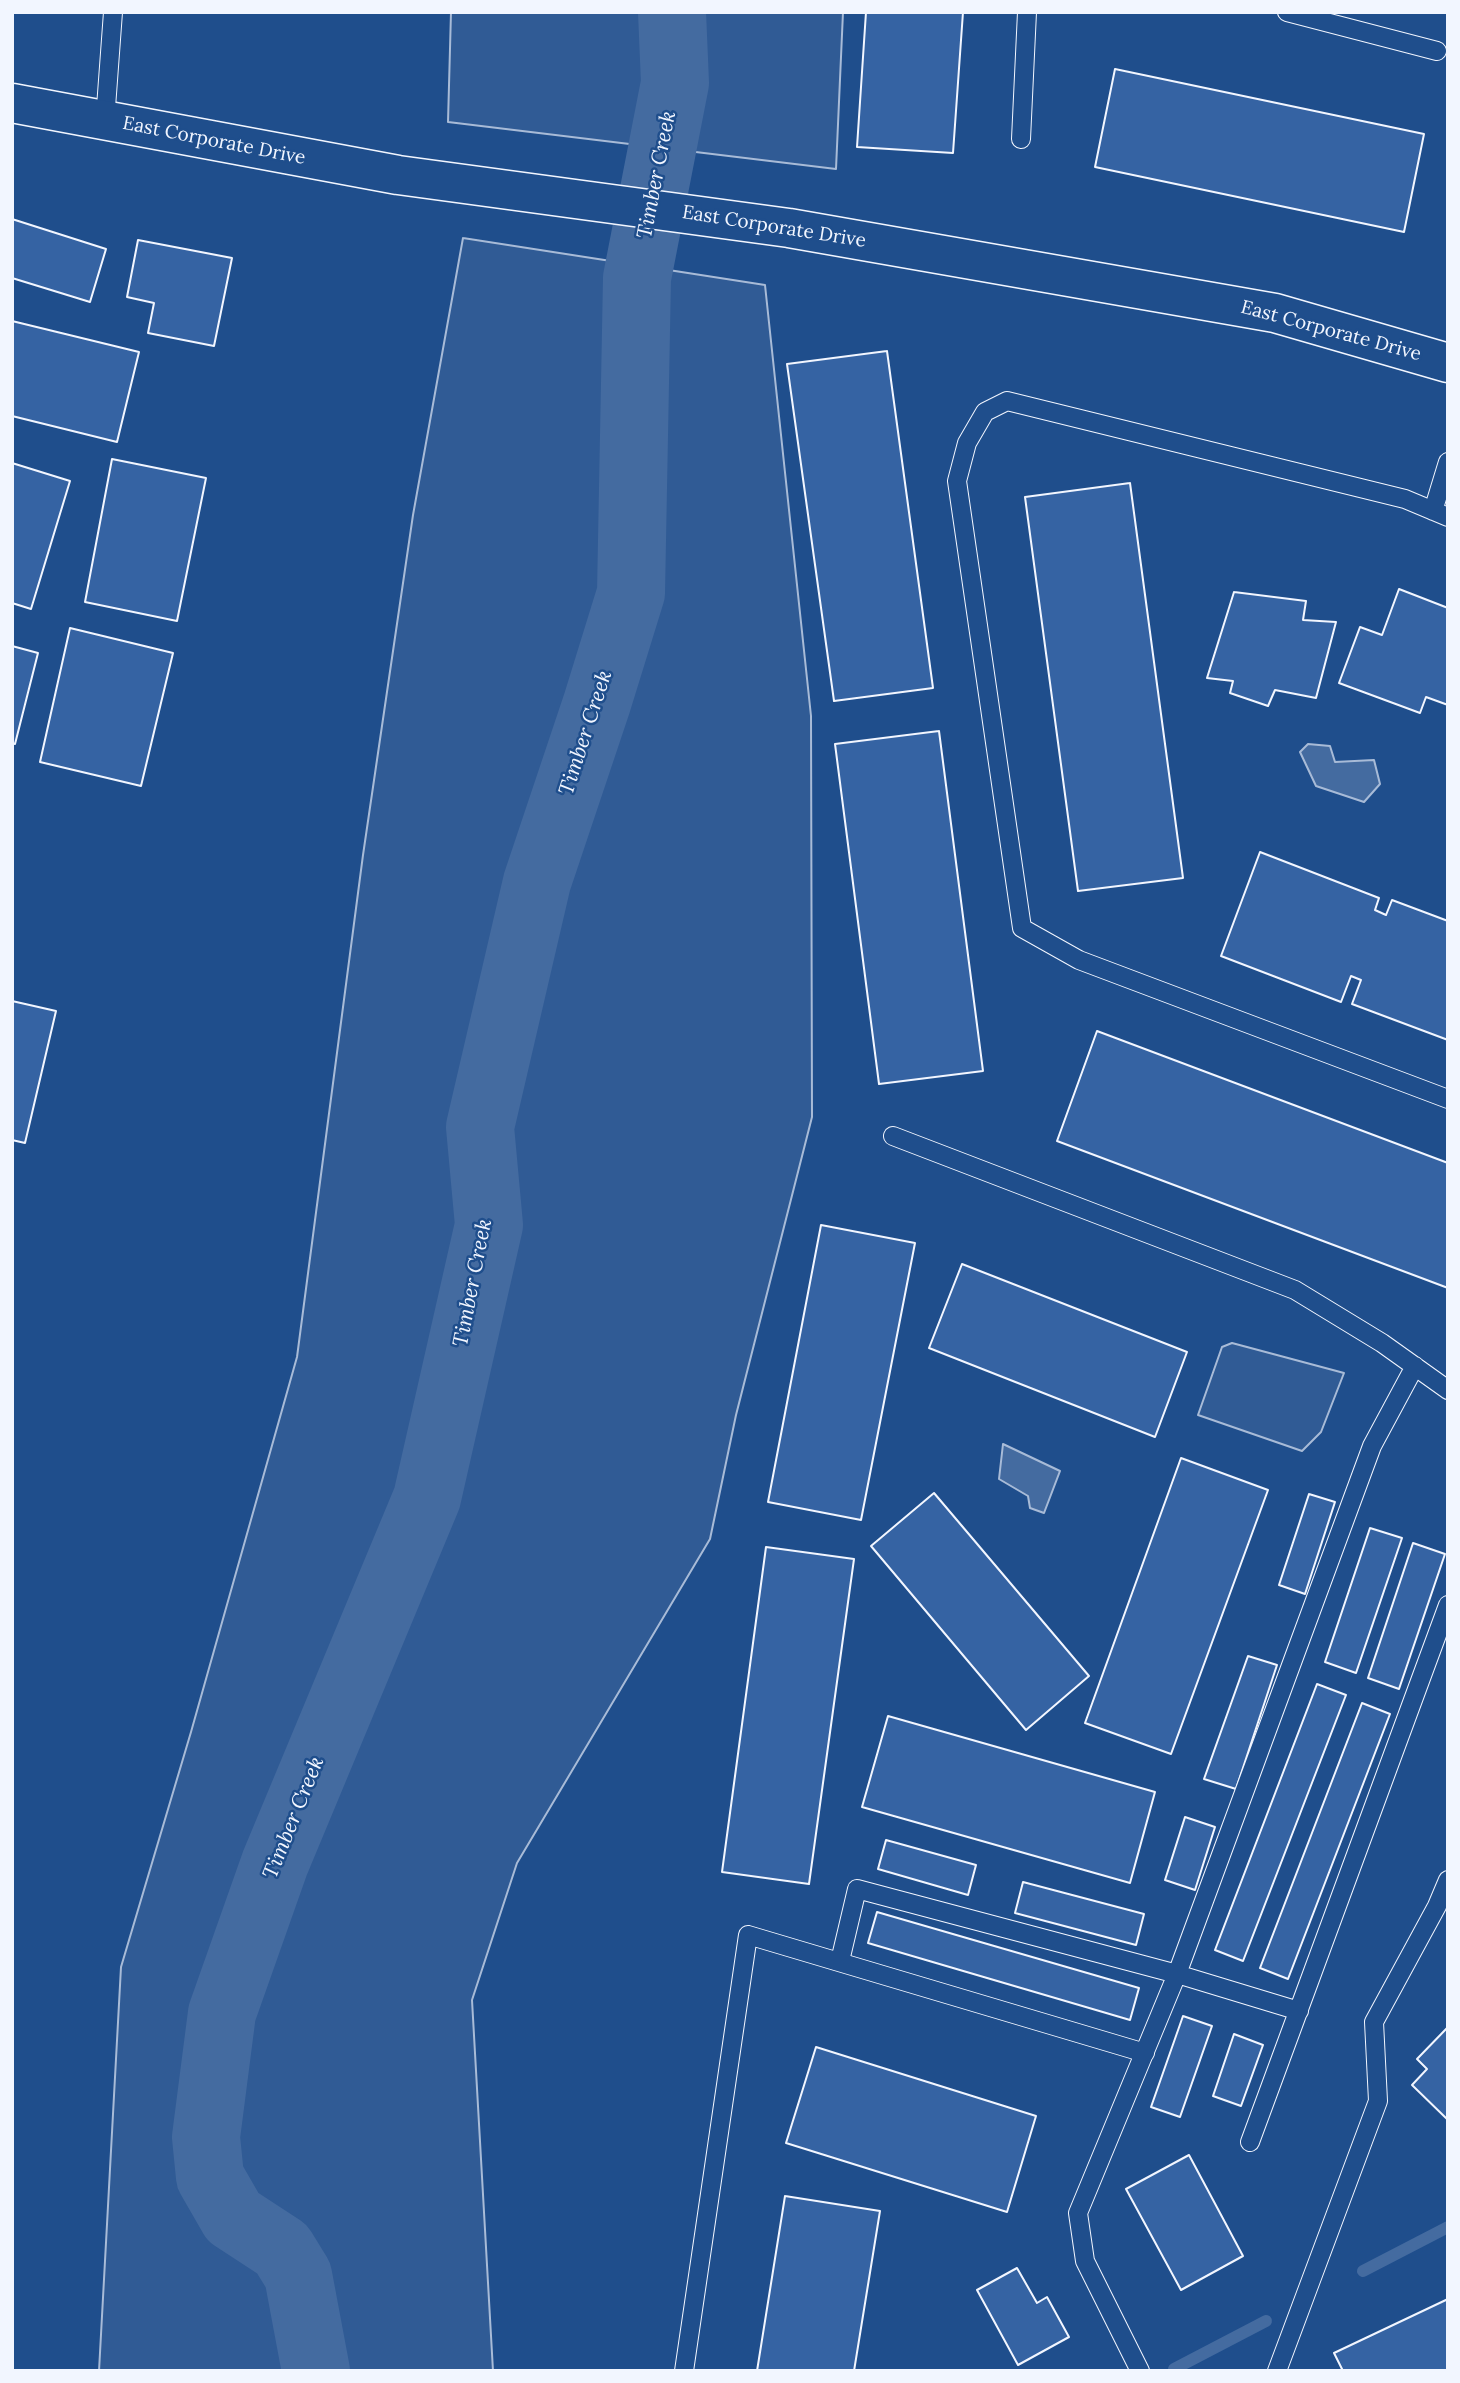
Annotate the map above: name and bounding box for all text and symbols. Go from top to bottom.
water label: Timber Creek [632,109,682,241]
street label: East Corporate Drive [121,112,307,170]
street label: East Corporate Drive [680,201,868,253]
street label: East Corporate Drive [1238,296,1424,366]
water label: Timber Creek [554,667,618,799]
water label: Timber Creek [448,1217,498,1349]
water label: Timber Creek [258,1753,330,1883]

